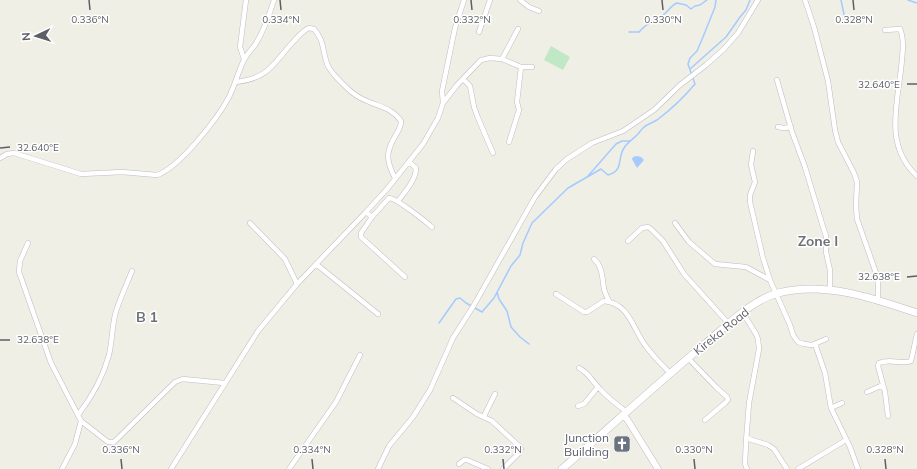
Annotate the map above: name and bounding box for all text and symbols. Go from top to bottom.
text: 0.336°N [71,13,109,26]
text: 0.334°N [262,13,300,26]
text: 0.332°N [453,13,491,26]
text: 0.330°N [644,13,682,26]
text: 0.328°N [835,13,873,26]
north arrow [16,16,56,56]
text: N [19,32,33,41]
text: 32.640°E [858,78,900,91]
text: 32.640°E [17,141,59,154]
district label: Zone I [798,232,838,250]
text: 32.638°E [858,270,900,283]
street label: Kireka Road [690,304,752,358]
district label: B 1 [136,308,158,326]
text: 32.638°E [17,333,59,346]
place label: Junction Building [564,430,609,459]
church icon: Junction Building [612,434,632,454]
text: 0.336°N [102,443,140,456]
text: 0.334°N [293,443,331,456]
text: 0.332°N [484,443,522,456]
text: 0.330°N [675,443,713,456]
text: 0.328°N [866,443,904,456]

